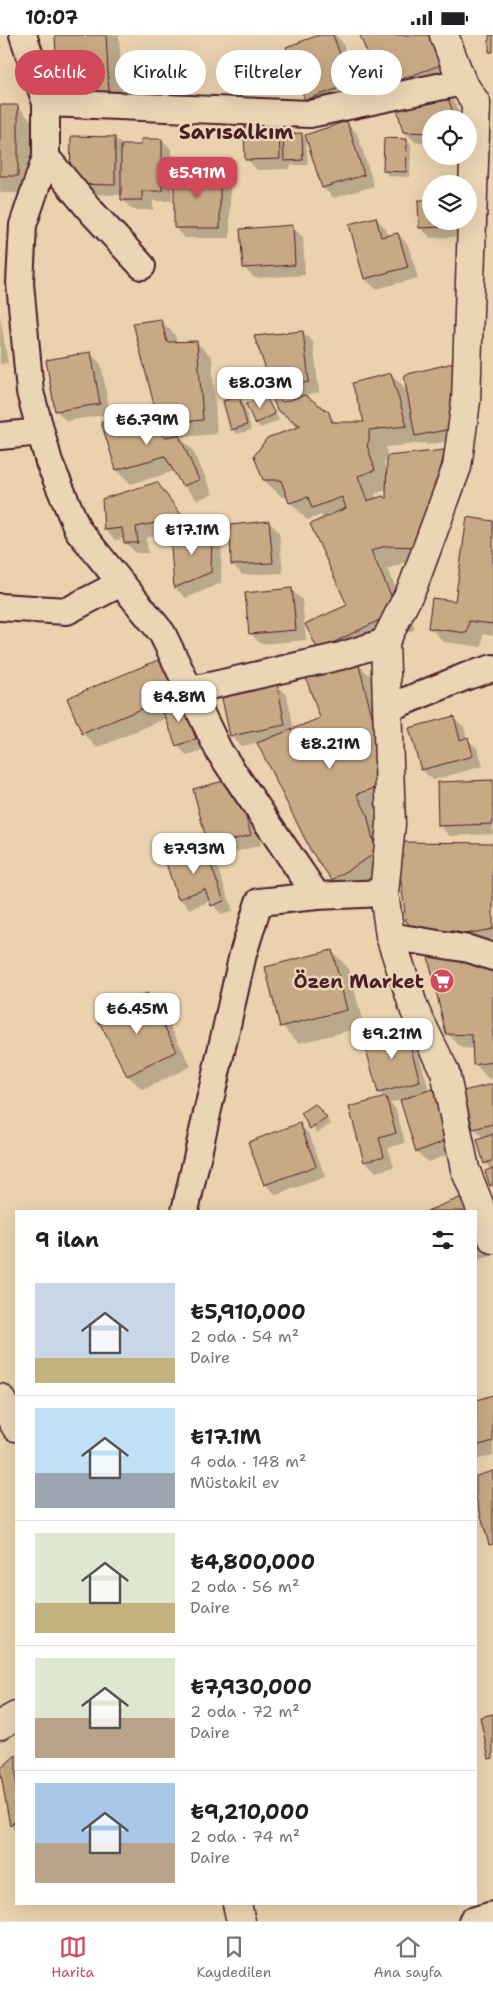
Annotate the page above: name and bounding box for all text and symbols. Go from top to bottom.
text: 10:07 [25,5,78,30]
chip: Satılık [15,50,105,95]
chip: Kiralık [115,50,206,95]
chip: Filtreler [216,50,321,95]
chip: Yeni [331,50,402,95]
map controls [422,110,477,230]
button: locate [422,110,477,165]
district label: Sarısalkım [179,118,293,146]
pin: ₺5.91M [156,156,238,199]
text: ₺5.91M [168,162,226,183]
button: layers [422,175,477,230]
pin: ₺8.03M [219,367,301,409]
text: ₺8.03M [228,372,292,393]
pin: ₺6.79M [106,403,188,446]
text: ₺6.79M [115,409,179,430]
pin: ₺17.1M [151,513,233,556]
text: ₺17.1M [165,519,219,540]
pin: ₺4.8M [144,681,214,723]
text: ₺4.8M [152,686,206,707]
pin: ₺8.21M [289,727,371,770]
text: ₺8.21M [300,733,360,754]
pin: ₺7.93M [153,833,235,875]
text: ₺7.93M [163,838,225,859]
supermarket icon: Özen Market [429,968,455,994]
place label: Özen Market [293,969,424,994]
pin: ₺6.45M [96,993,178,1035]
text: ₺6.45M [106,998,168,1019]
pin: ₺9.21M [351,1017,433,1060]
text: ₺9.21M [362,1023,422,1044]
text: 9 ilan [35,1226,99,1254]
icon: filters [429,1226,457,1254]
text: ₺5,910,000 [190,1298,306,1326]
icon: home [75,1303,135,1363]
text: 2 oda · 54 m² [190,1326,299,1347]
text: Daire [190,1347,230,1368]
text: ₺17.1M [190,1423,261,1451]
icon: home [75,1428,135,1488]
text: 4 oda · 148 m² [190,1451,306,1472]
text: Müstakil ev [190,1472,280,1493]
text: ₺4,800,000 [190,1548,315,1576]
icon: home [75,1553,135,1613]
text: 2 oda · 56 m² [190,1576,299,1597]
text: Daire [190,1597,230,1618]
text: ₺7,930,000 [190,1673,312,1701]
icon: home [75,1678,135,1738]
text: 2 oda · 72 m² [190,1701,300,1722]
text: Daire [190,1722,230,1743]
text: ₺9,210,000 [190,1798,309,1826]
icon: home [75,1803,135,1863]
text: 2 oda · 74 m² [190,1826,300,1847]
text: Daire [190,1847,230,1868]
tab: Harita [51,1933,94,1981]
tab: Kaydedilen [196,1933,271,1981]
tab: Ana sayfa [374,1933,442,1981]

